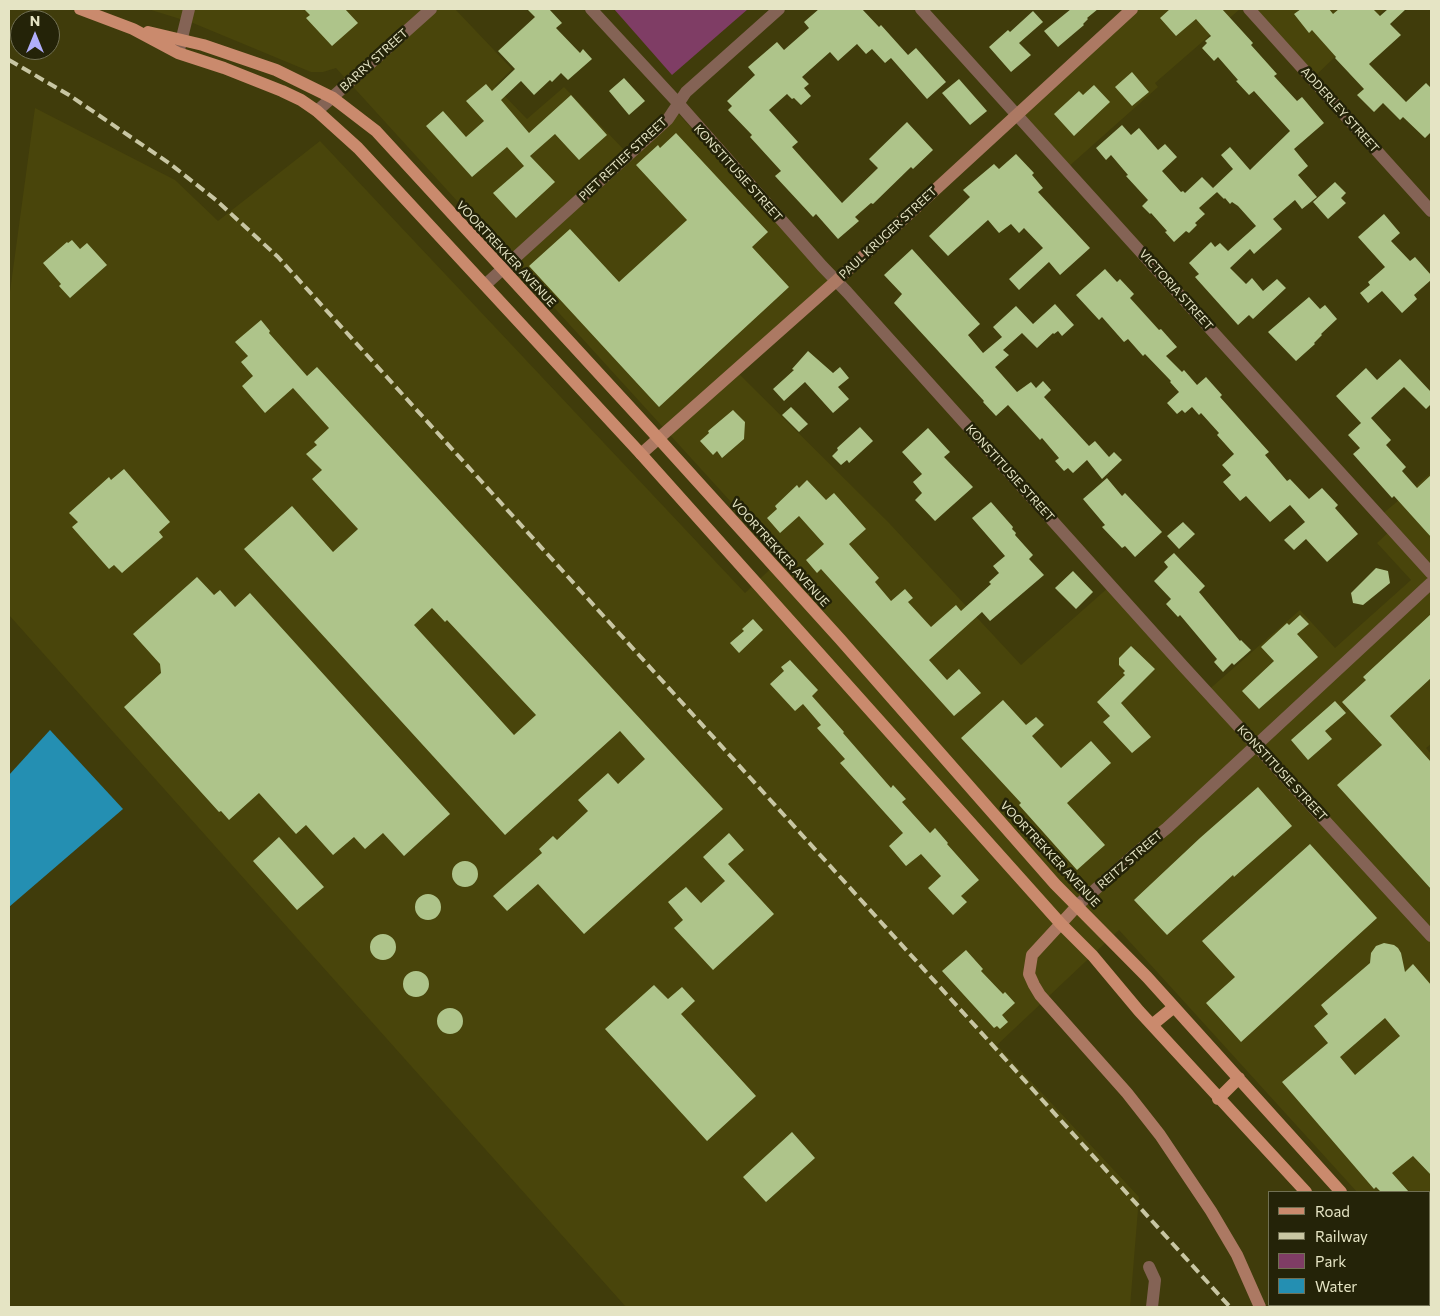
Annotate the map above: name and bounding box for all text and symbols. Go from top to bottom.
north arrow [10,10,60,60]
text: N [30,12,40,29]
street label: BARRY STREET [337,26,411,94]
street label: ADDERLEY STREET [1298,64,1382,156]
street label: PIET RETIEF STREET [576,114,670,204]
street label: KONSTITUSIE STREET [691,122,785,224]
street label: PAUL KRUGER STREET [836,184,940,282]
street label: VOORTREKKER AVENUE [453,198,559,310]
street label: VICTORIA STREET [1136,247,1216,333]
street label: KONSTITUSIE STREET [963,422,1057,524]
street label: VOORTREKKER AVENUE [728,496,832,610]
street label: KONSTITUSIE STREET [1234,722,1330,824]
street label: VOORTREKKER AVENUE [997,798,1103,910]
street label: REITZ STREET [1095,828,1165,892]
legend [1268,1191,1430,1306]
text: Road [1315,1202,1350,1220]
text: Railway [1315,1227,1368,1245]
text: Park [1315,1252,1346,1270]
text: Water [1315,1277,1357,1295]

